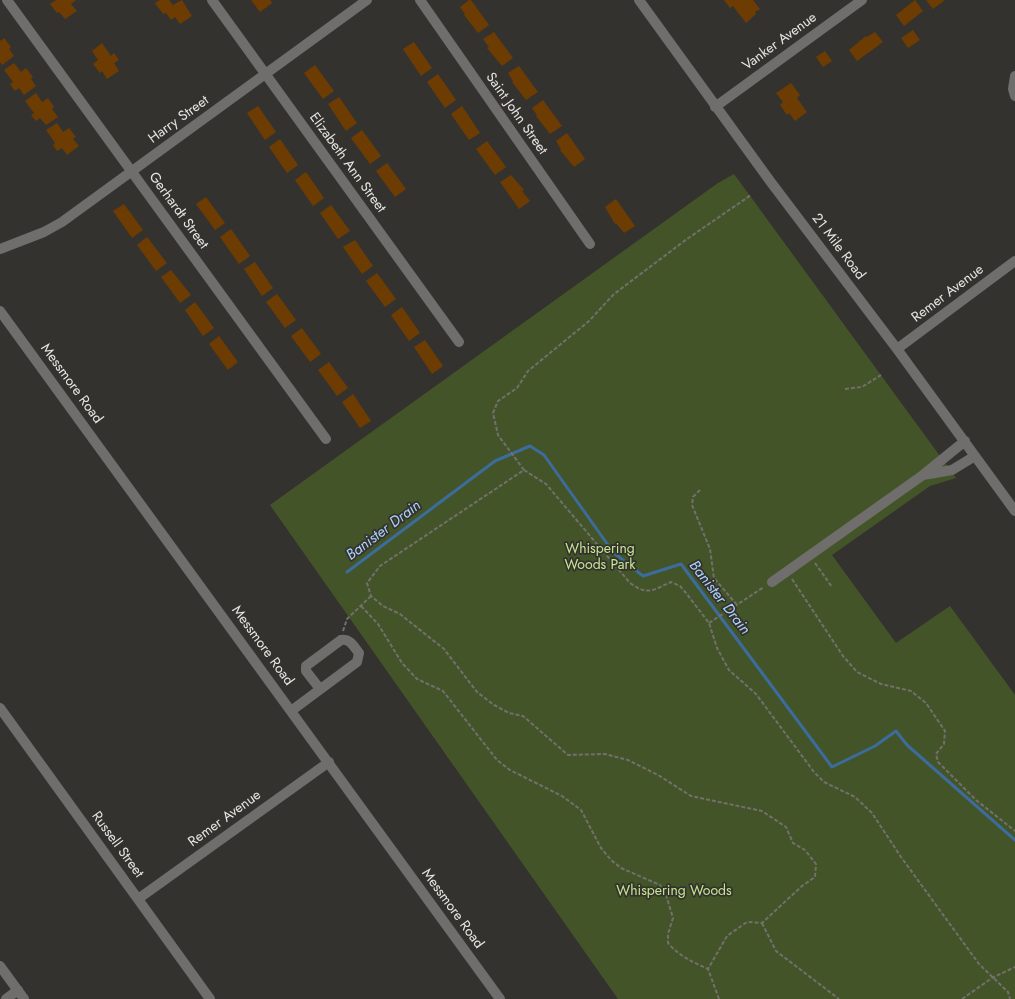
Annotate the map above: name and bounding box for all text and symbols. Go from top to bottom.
street label: Vanker Avenue [740,9,820,75]
street label: Saint John Street [482,70,550,158]
street label: Harry Street [146,92,212,148]
street label: Elizabeth Ann Street [305,110,389,216]
street label: Gerhardt Street [145,169,211,253]
street label: 21 Mile Road [808,211,868,283]
street label: Remer Avenue [909,261,987,327]
street label: Messmore Road [36,341,106,427]
water label: Banister Drain [343,497,425,565]
park label: Whispering Woods Park [565,542,635,574]
water label: Banister Drain [685,557,753,639]
street label: Messmore Road [227,603,297,689]
street label: Remer Avenue [185,787,265,851]
street label: Russell Street [87,809,147,881]
street label: Messmore Road [417,866,487,952]
park label: Whispering Woods [616,884,732,900]

